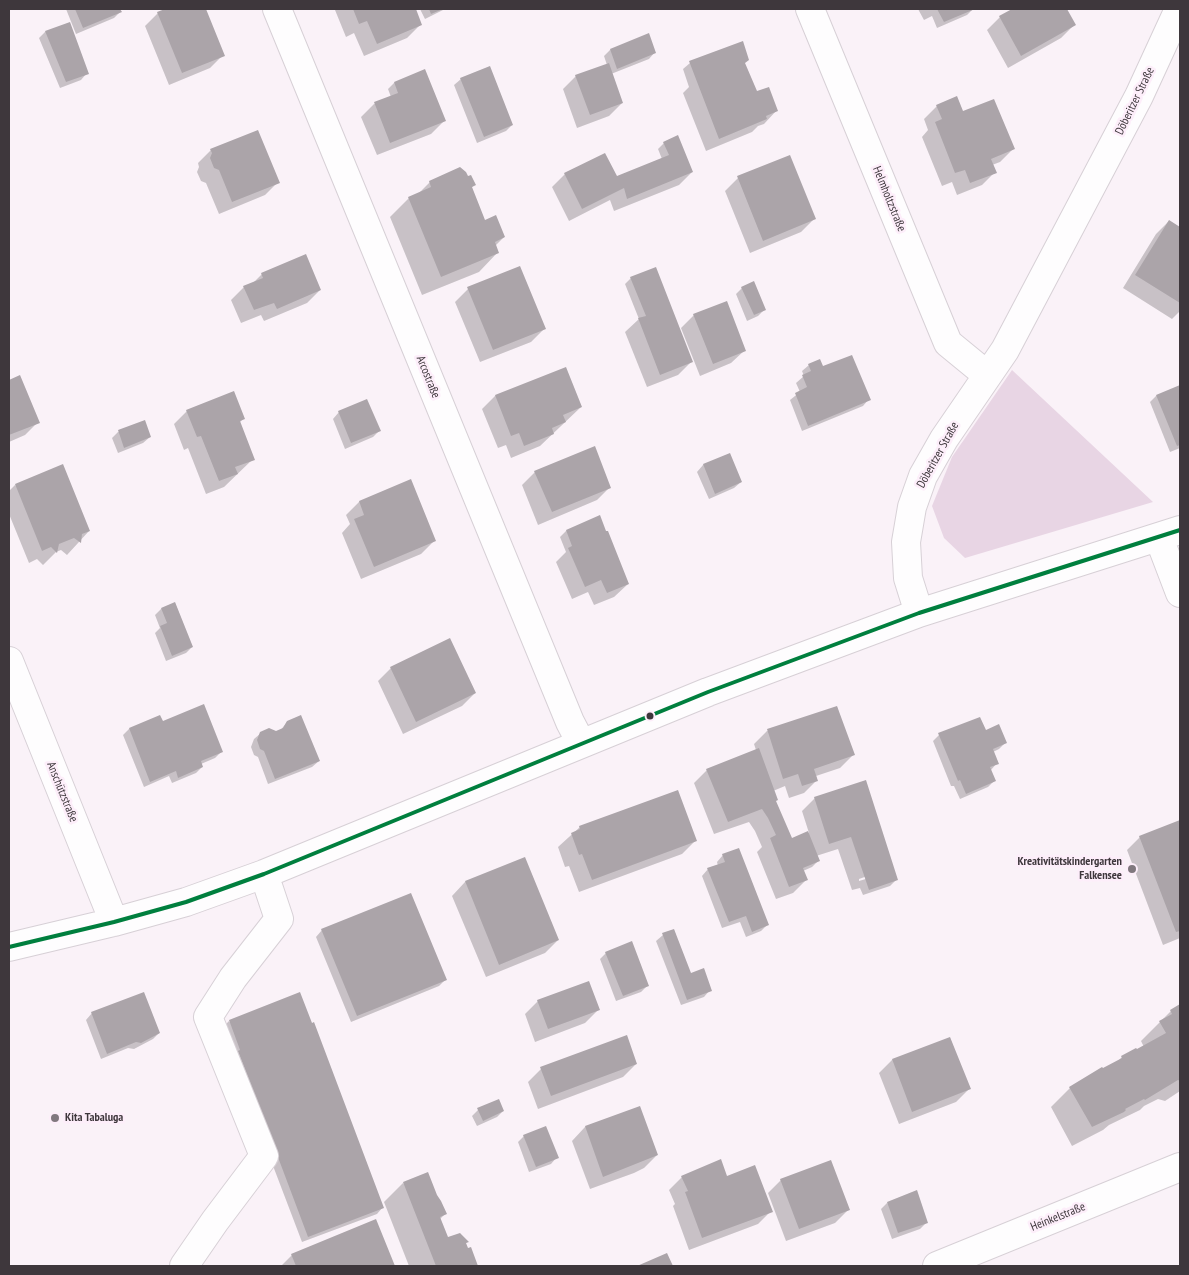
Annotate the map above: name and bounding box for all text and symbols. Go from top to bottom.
street label: Döberitzer Straße [1112,65,1158,137]
street label: Helmholtzstraße [869,164,909,234]
street label: Arcostraße [413,354,443,400]
street label: Döberitzer Straße [914,420,962,490]
unlabelled marker [645,711,655,721]
street label: Anschützstraße [43,760,81,824]
place label: Kreativitätskindergarten Falkensee [1017,855,1122,883]
marker: Kreativitätskindergarten Falkensee [1126,863,1138,875]
place label: Kita Tabaluga [65,1111,123,1125]
marker: Kita Tabaluga [49,1112,61,1124]
street label: Heinkelstraße [1029,1199,1087,1235]

